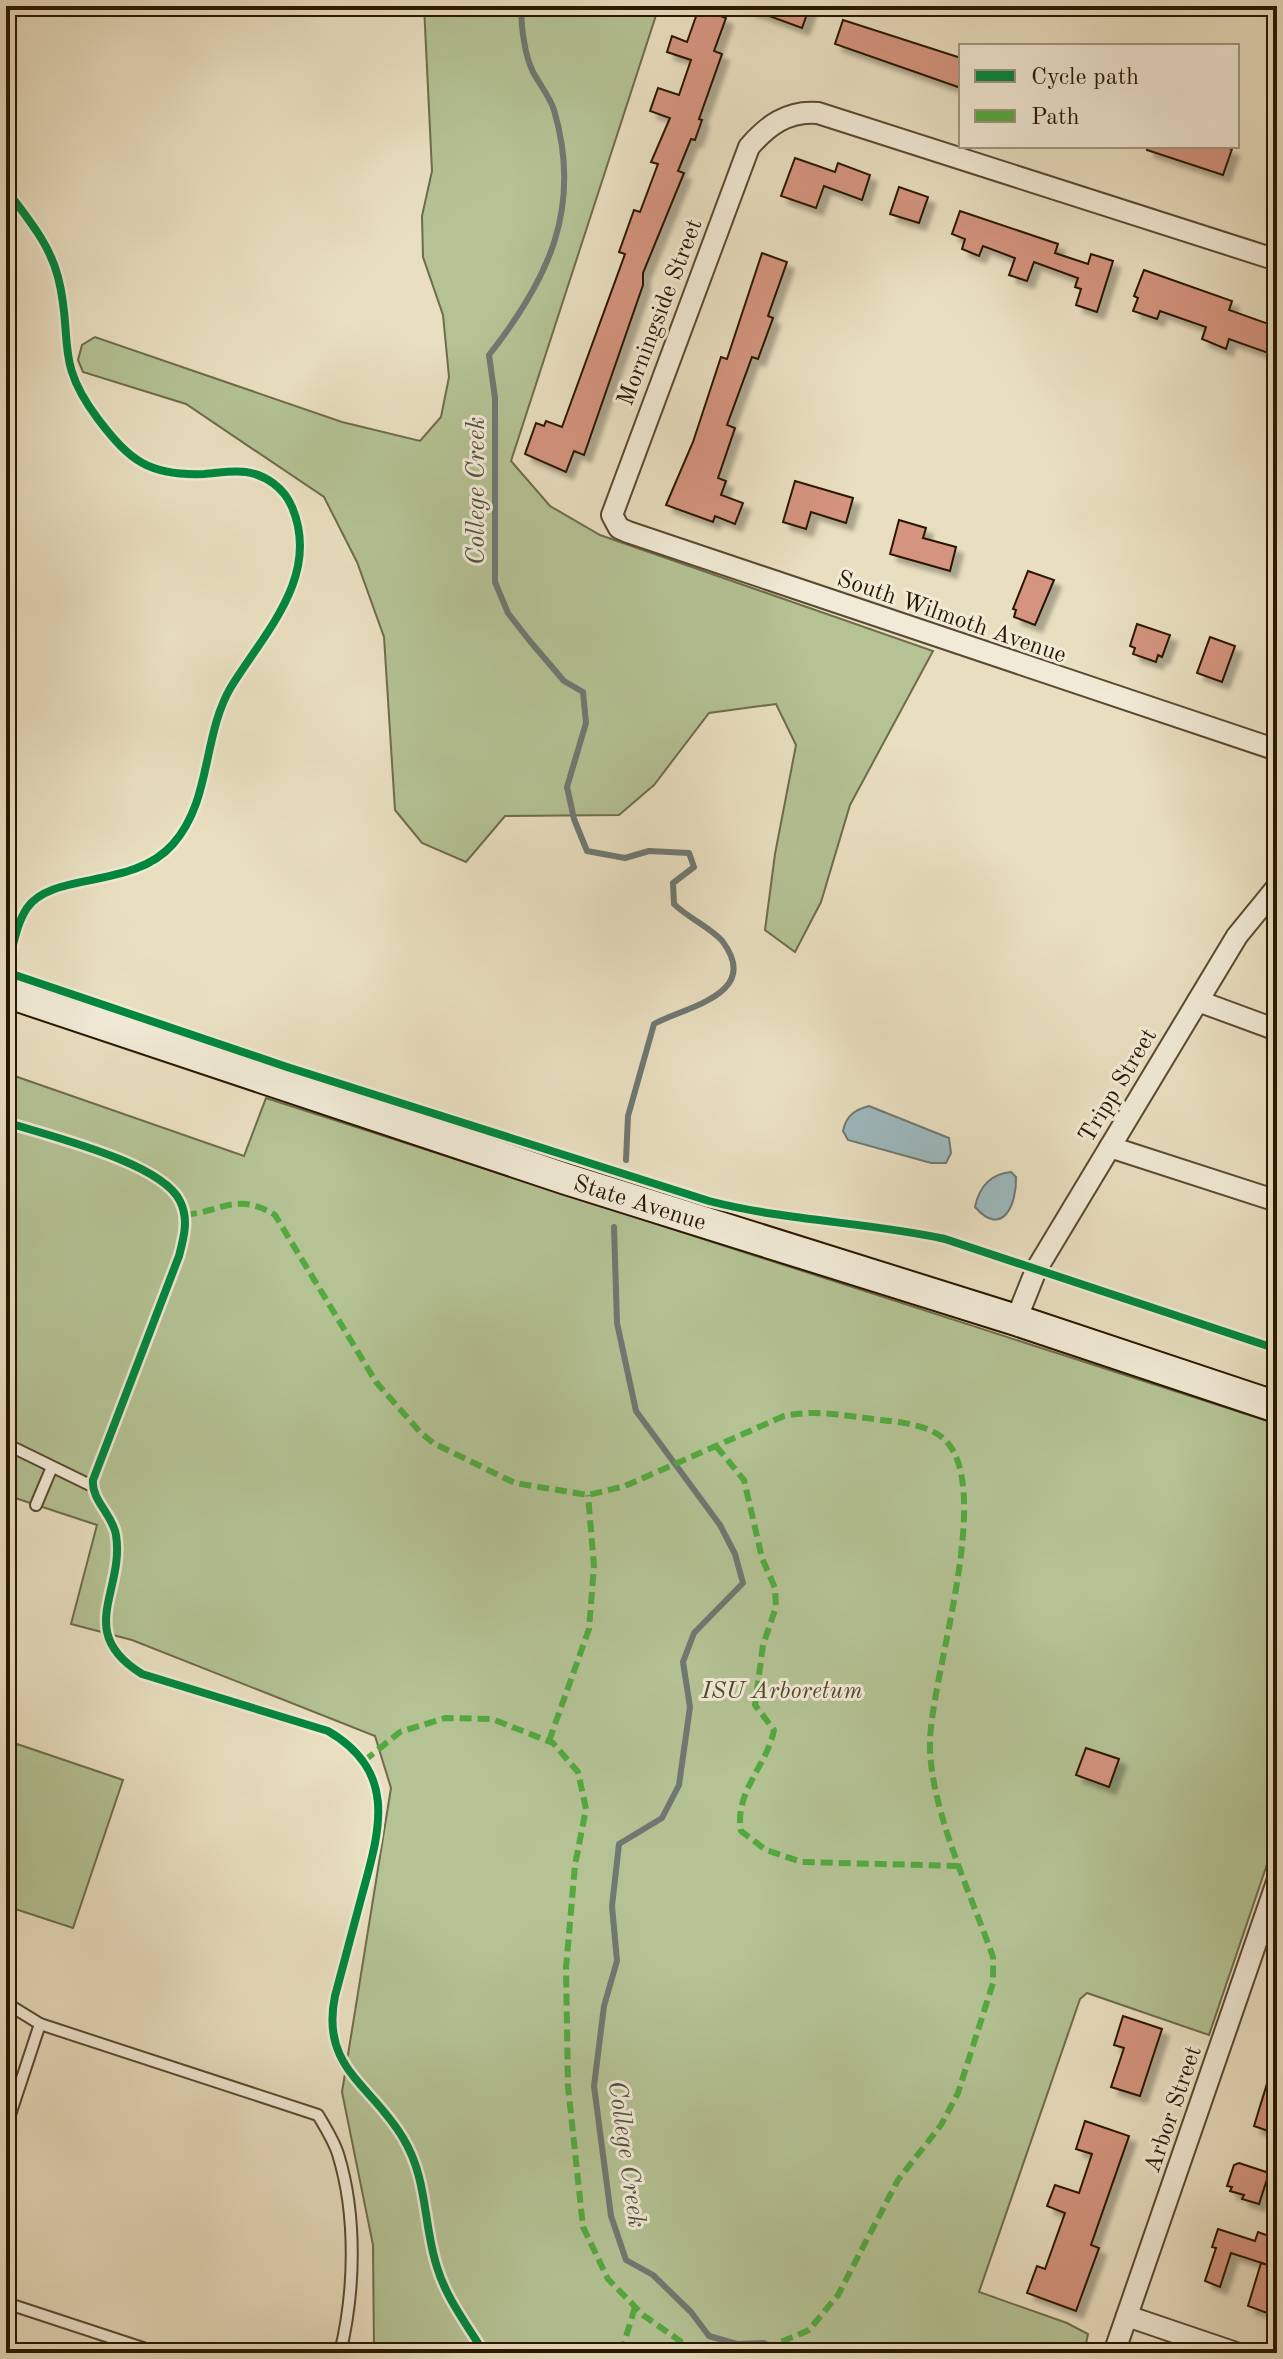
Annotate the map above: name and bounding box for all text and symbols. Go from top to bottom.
legend [959,44,1239,148]
text: Cycle path [1031,66,1139,90]
text: Path [1031,106,1080,130]
street label: Morningside Street [614,216,708,409]
water label: College Creek [464,417,490,565]
street label: South Wilmoth Avenue [834,567,1069,668]
street label: Tripp Street [1075,1025,1162,1147]
street label: State Avenue [570,1172,709,1236]
park label: ISU Arboretum [701,1680,863,1704]
street label: Arbor Street [1141,2043,1207,2176]
water label: College Creek [603,2079,649,2229]

